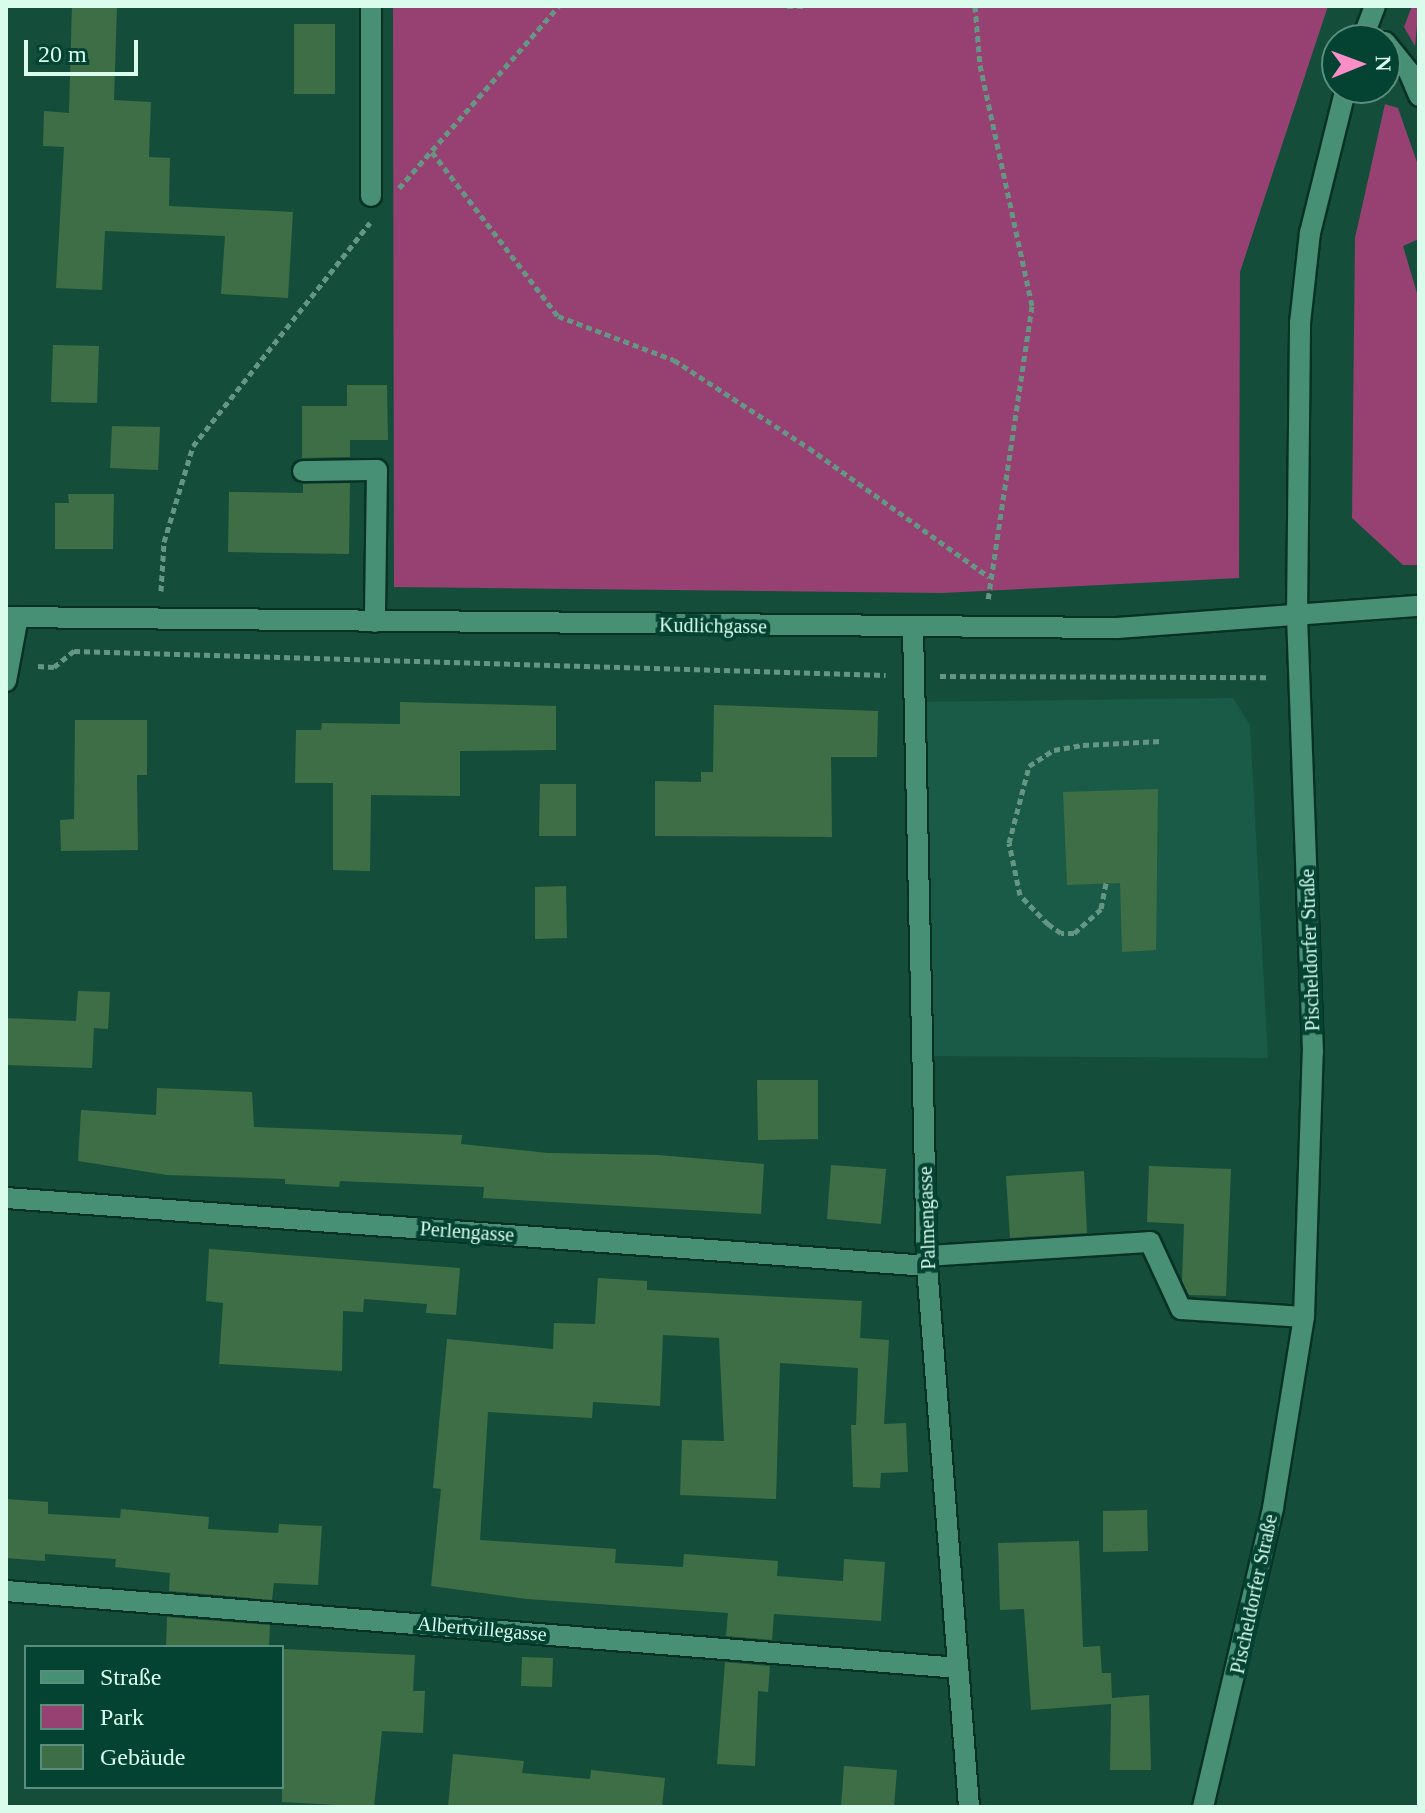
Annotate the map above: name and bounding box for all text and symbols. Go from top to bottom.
scale bar [28,24,142,74]
north arrow [1321,24,1401,104]
text: 20 m [38,41,87,67]
text: N [1371,55,1396,72]
street label: Kudlichgasse [659,613,767,639]
street label: Pischeldorfer Straße [1295,868,1325,1032]
street label: Palmengasse [913,1166,941,1270]
street label: Perlengasse [419,1217,515,1247]
street label: Pischeldorfer Straße [1225,1512,1283,1676]
street label: Albertvillegasse [416,1611,548,1647]
legend [24,1645,284,1789]
text: Straße [100,1664,161,1690]
text: Park [100,1704,144,1730]
text: Gebäude [100,1744,185,1770]

